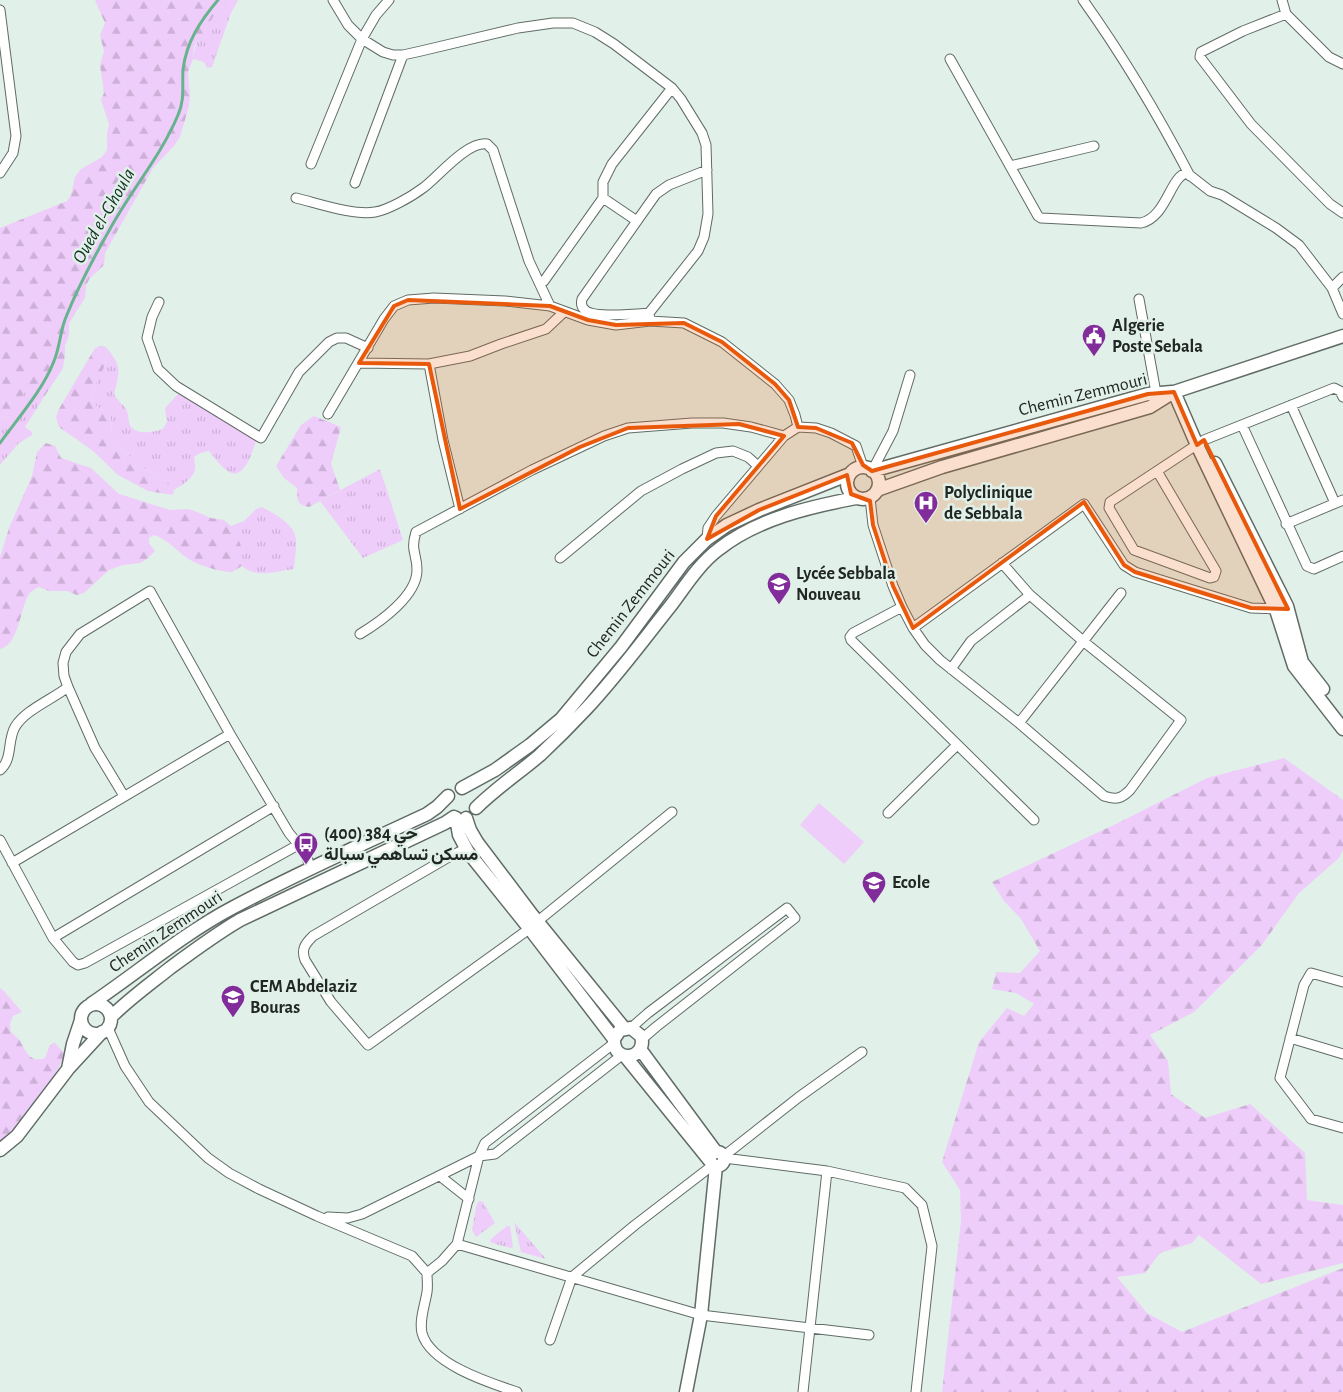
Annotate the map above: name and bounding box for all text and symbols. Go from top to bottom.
water label: Oued el-Ghoula [69,165,139,267]
place label: Algerie Poste Sebala [1112,317,1203,356]
public building icon: Algerie Poste Sebala [1081,323,1107,357]
street label: Chemin Zemmouri [1017,370,1149,420]
place label: Polyclinique de Sebbala [944,484,1033,523]
hospital icon: Polyclinique de Sebbala [913,490,939,524]
street label: Chemin Zemmouri [583,546,679,662]
place label: Lycée Sebbala Nouveau [796,565,896,604]
school or university icon: Lycée Sebbala Nouveau [766,571,792,605]
place label: حي 384 (400) مسكن تساهمي سبالة [324,825,478,869]
bus stop icon: حي 384 (400) مسكن تساهمي سبالة [293,831,319,865]
school or university icon: Ecole [861,870,887,904]
place label: Ecole [892,874,930,892]
street label: Chemin Zemmouri [106,888,226,976]
place label: CEM Abdelaziz Bouras [250,978,358,1017]
school or university icon: CEM Abdelaziz Bouras [220,984,246,1018]

